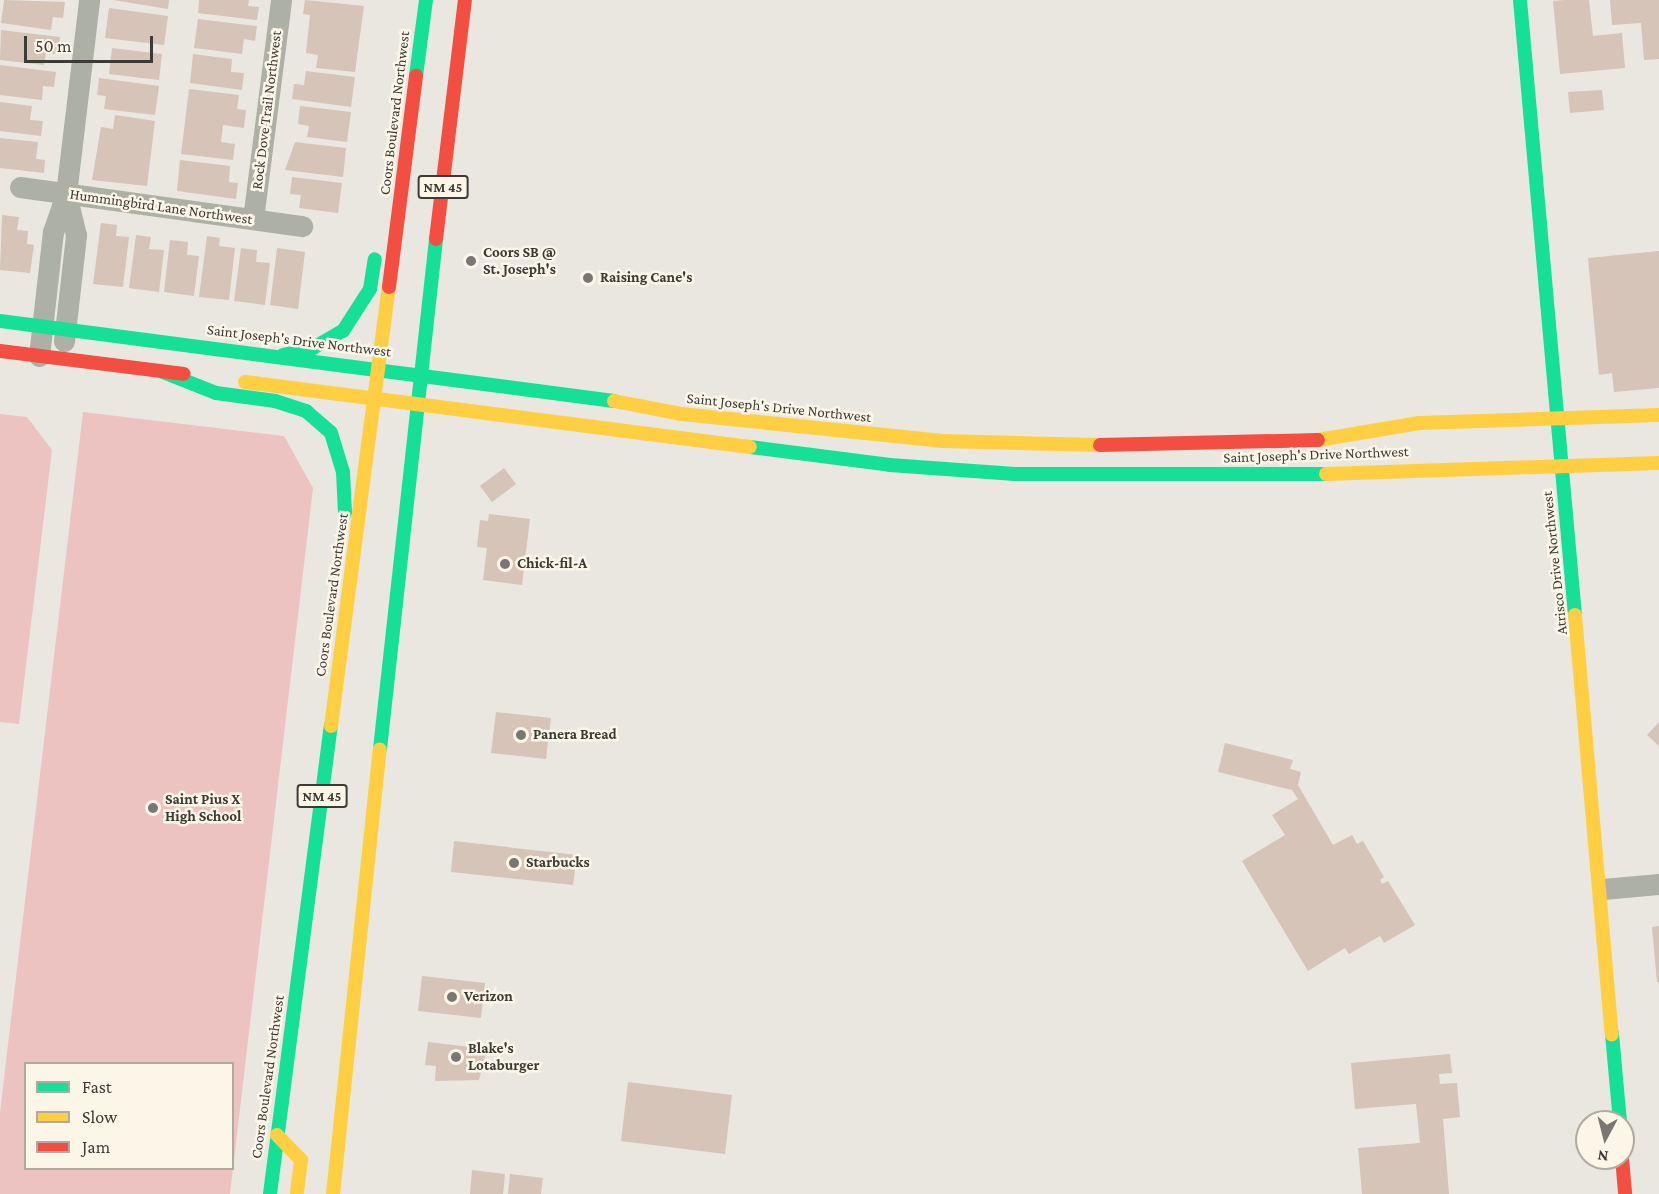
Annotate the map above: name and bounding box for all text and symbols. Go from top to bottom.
scale bar [27,24,156,62]
street label: Rock Dove Trail Northwest [248,30,286,190]
street label: Coors Boulevard Northwest [376,30,414,196]
text: 50 m [35,36,72,56]
road number: NM 45 [418,176,468,198]
street label: Hummingbird Lane Northwest [69,185,253,229]
place label: Coors SB @ St. Joseph's [483,243,556,278]
marker: Coors SB @ St. Joseph's [464,254,478,268]
place label: Raising Cane's [600,269,692,287]
marker: Raising Cane's [581,271,595,285]
street label: Saint Joseph's Drive Northwest [206,321,392,361]
street label: Saint Joseph's Drive Northwest [686,389,872,427]
street label: Saint Joseph's Drive Northwest [1223,443,1409,467]
street label: Atrisco Drive Northwest [1539,490,1571,636]
street label: Coors Boulevard Northwest [312,512,352,678]
place label: Chick-fil-A [517,555,587,573]
marker: Chick-fil-A [498,557,512,571]
place label: Panera Bread [533,726,617,744]
marker: Panera Bread [514,728,528,742]
road number: NM 45 [296,785,348,807]
place label: Saint Pius X High School [165,790,241,825]
marker: Saint Pius X High School [146,801,160,815]
place label: Starbucks [526,854,590,872]
marker: Starbucks [507,856,521,870]
place label: Verizon [464,988,513,1006]
marker: Verizon [445,990,459,1004]
street label: Coors Boulevard Northwest [248,994,288,1160]
place label: Blake's Lotaburger [468,1039,539,1074]
marker: Blake's Lotaburger [449,1050,463,1064]
legend [24,1062,234,1170]
text: Fast [82,1077,112,1097]
text: Slow [82,1107,117,1127]
north arrow [1575,1110,1635,1170]
text: Jam [82,1137,110,1157]
text: N [1597,1147,1609,1165]

